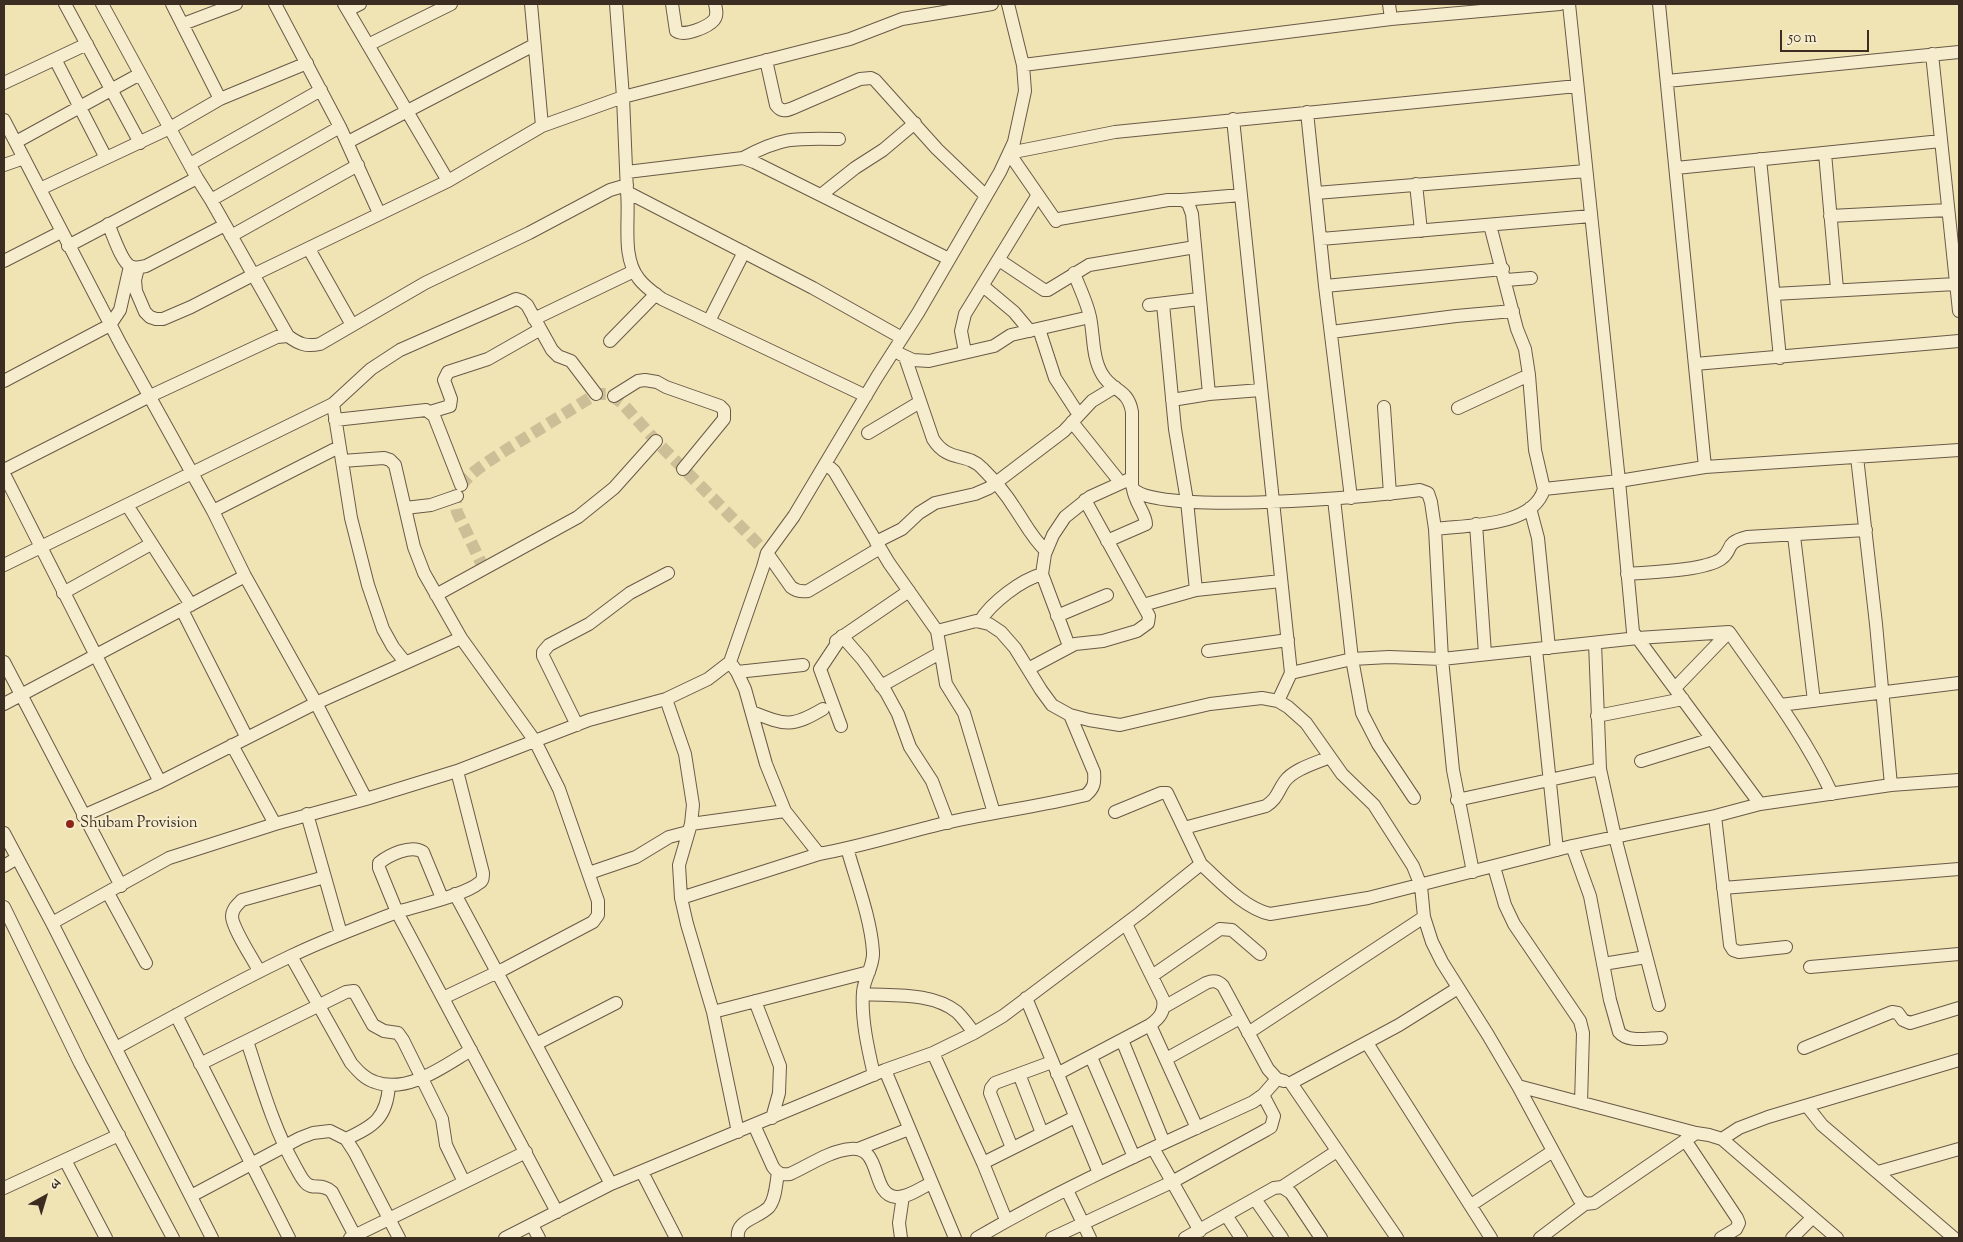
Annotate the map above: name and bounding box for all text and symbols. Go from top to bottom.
scale bar [1783,20,1872,52]
text: 50 m [1788,28,1817,49]
place label: Shubam Provision [80,815,198,833]
marker: Shubam Provision [64,818,76,830]
north arrow [20,1172,70,1222]
text: उ [45,1175,64,1195]

